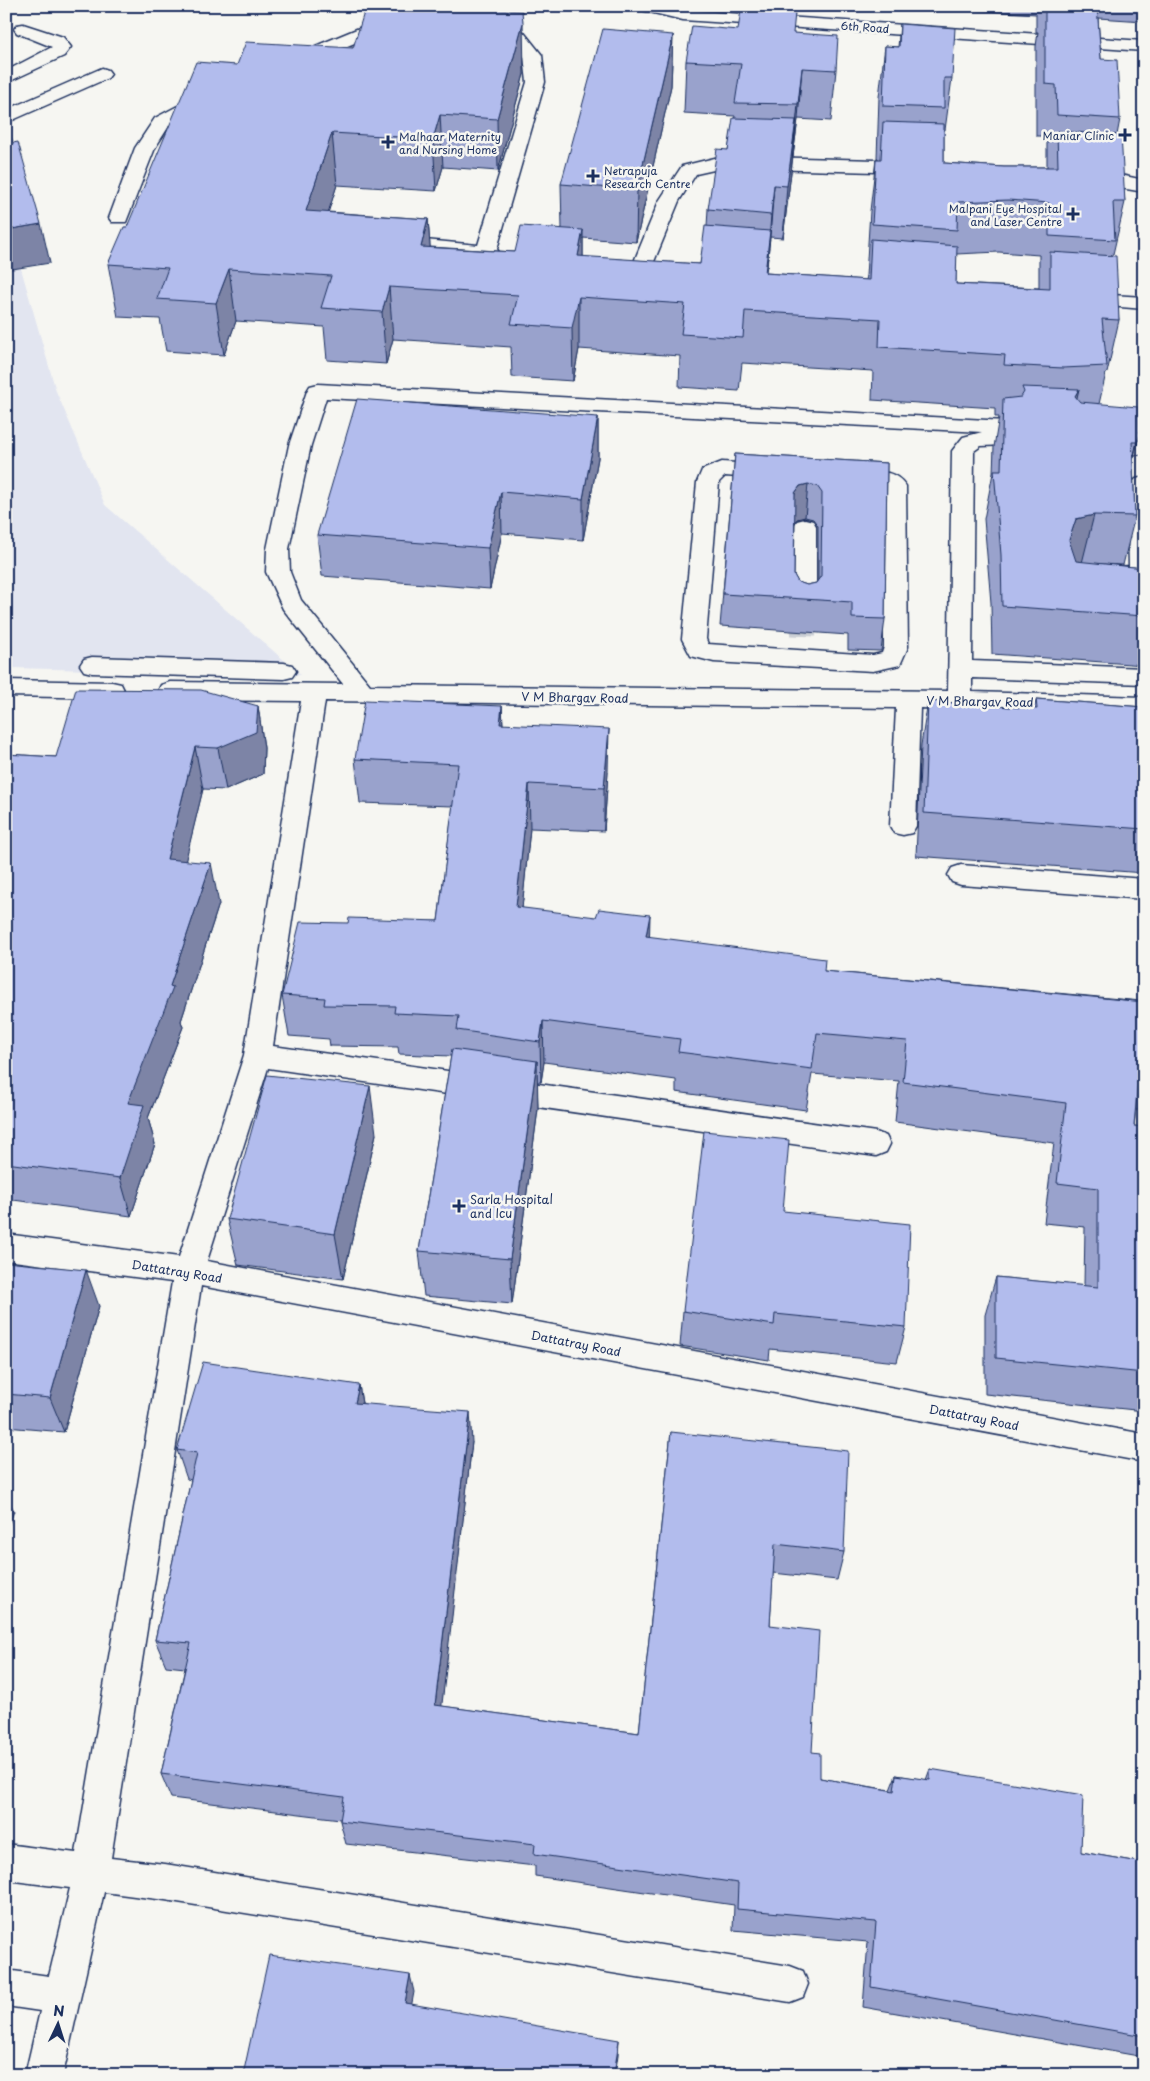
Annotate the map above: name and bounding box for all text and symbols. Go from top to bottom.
street label: 6th Road [840,17,890,37]
place label: Maniar Clinic [1043,127,1114,144]
place label: Malhaar Maternity and Nursing Home [399,128,501,158]
marker: Maniar Clinic [1118,128,1132,142]
marker: Malhaar Maternity and Nursing Home [381,135,395,149]
place label: Netrapuja Research Centre [604,162,691,192]
marker: Netrapuja Research Centre [586,169,600,183]
place label: Malpani Eye Hospital and Laser Centre [949,200,1062,230]
marker: Malpani Eye Hospital and Laser Centre [1066,207,1080,221]
street label: V M Bhargav Road [521,687,629,707]
street label: V M Bhargav Road [926,691,1034,711]
place label: Sarla Hospital and Icu [470,1190,553,1222]
marker: Sarla Hospital and Icu [452,1199,466,1213]
street label: Dattatray Road [130,1255,224,1287]
street label: Dattatray Road [529,1325,623,1361]
street label: Dattatray Road [927,1399,1021,1435]
north arrow [32,1998,82,2048]
text: N [53,2000,65,2021]

